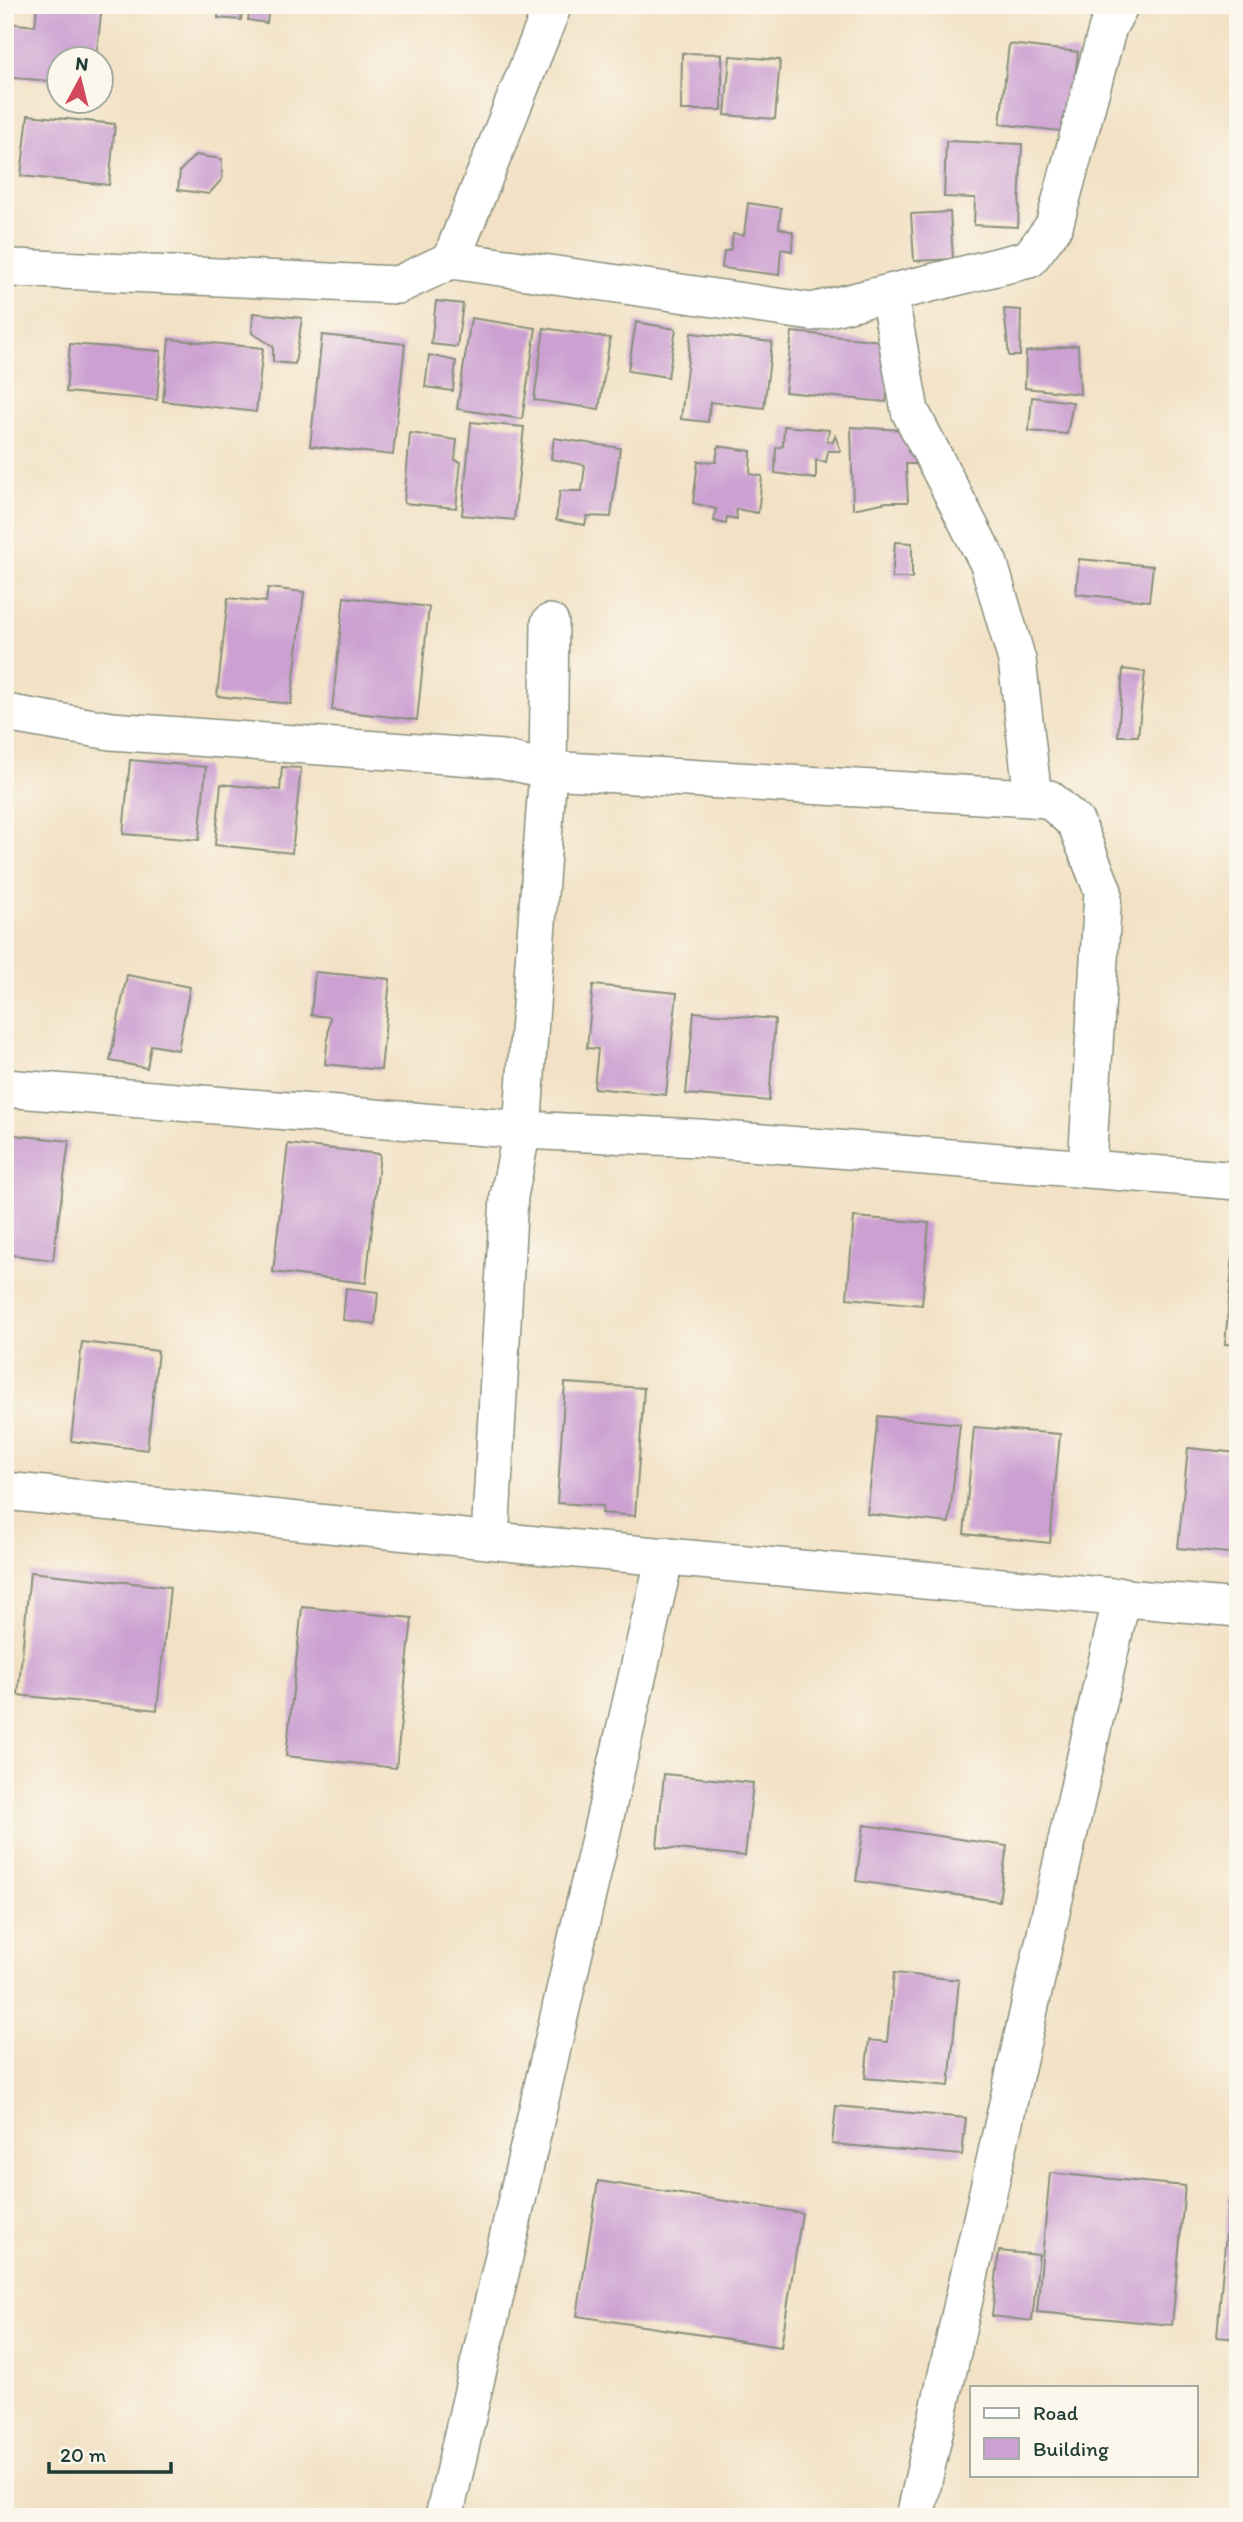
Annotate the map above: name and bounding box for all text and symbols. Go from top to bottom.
north arrow [46,46,116,116]
text: N [74,51,90,76]
legend [970,2386,1198,2476]
text: Road [1033,2400,1079,2425]
scale bar [49,2431,172,2475]
text: Building [1033,2436,1109,2461]
text: 20 m [60,2442,107,2467]

